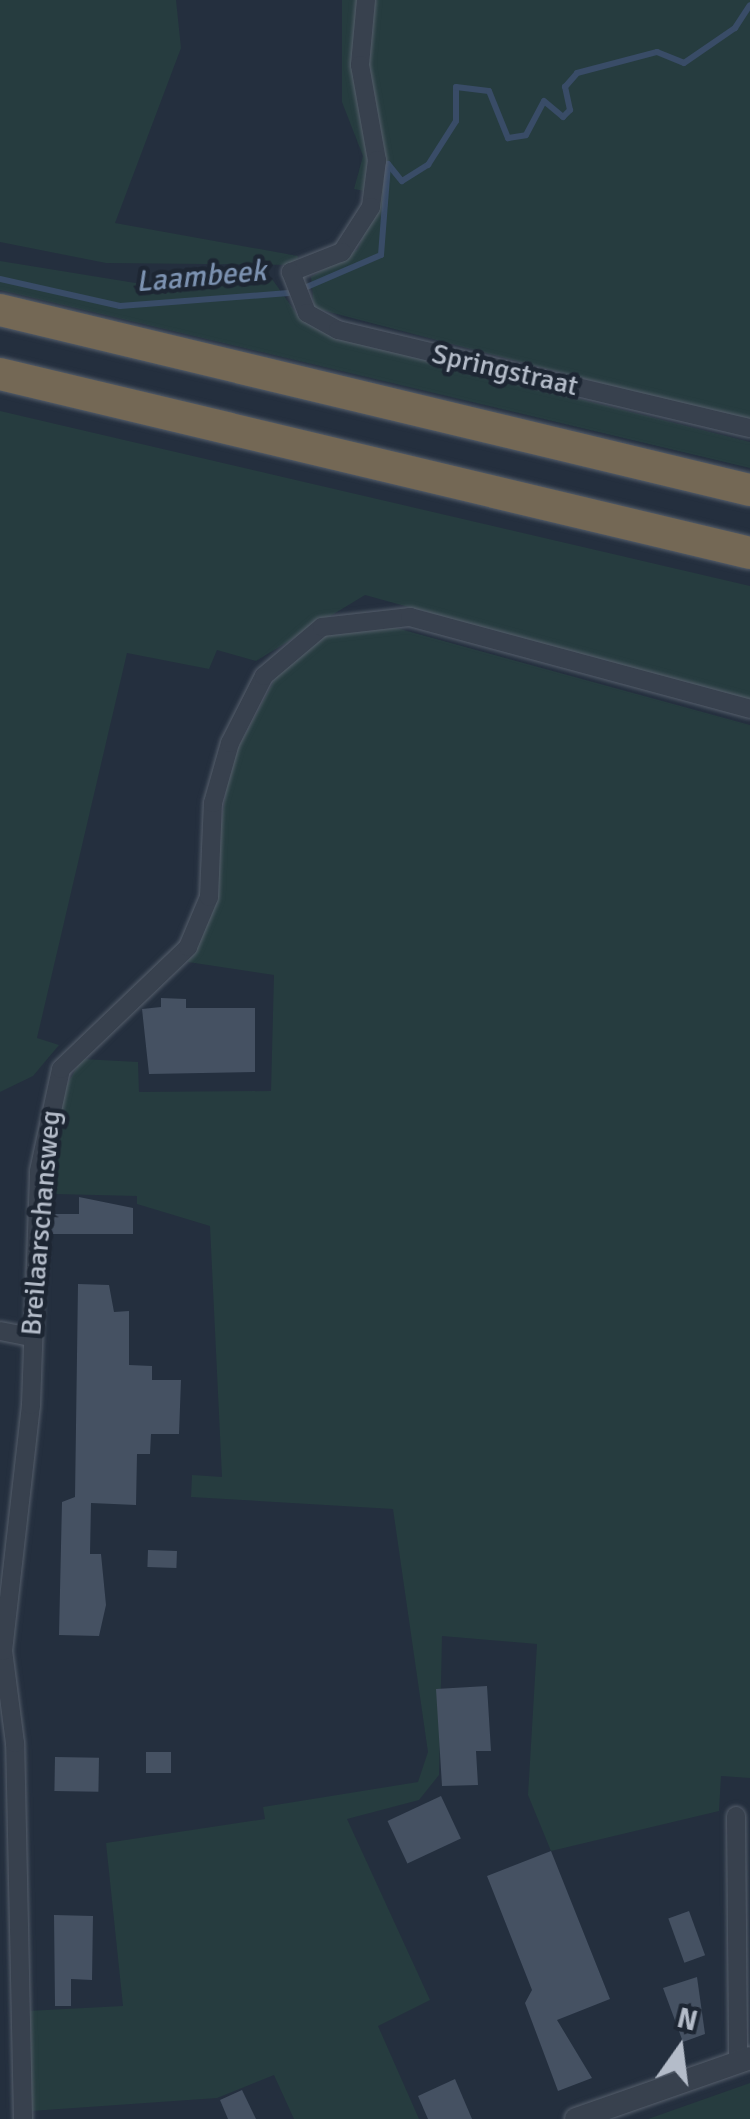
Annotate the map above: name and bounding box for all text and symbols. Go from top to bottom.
water label: Laambeek [134,253,268,301]
street label: Springstraat [429,337,581,403]
street label: Breilaarschansweg [14,1109,68,1337]
north arrow [630,1999,730,2099]
text: N [674,2001,701,2039]

